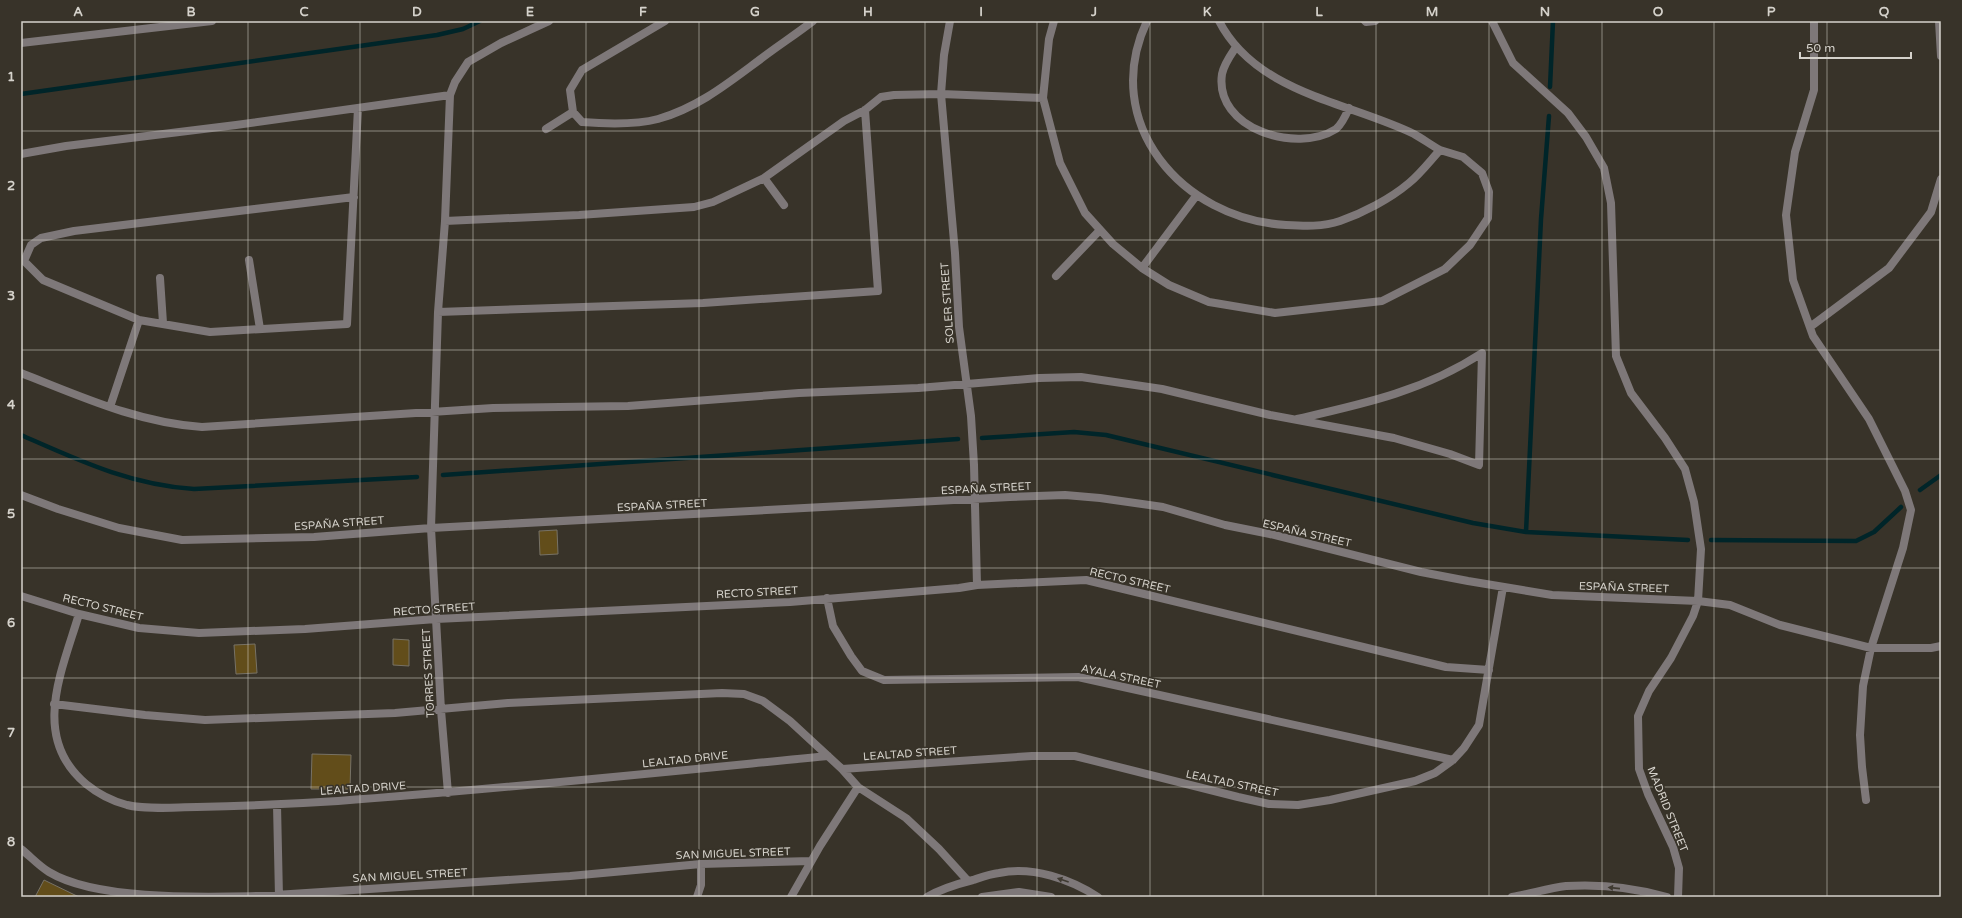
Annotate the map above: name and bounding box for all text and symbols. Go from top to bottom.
text: A [73,4,83,20]
text: B [186,4,196,20]
text: C [299,4,309,20]
text: D [412,4,422,20]
text: E [526,4,534,20]
text: F [639,4,647,20]
text: G [750,4,760,20]
text: H [863,4,873,20]
text: I [979,4,983,20]
text: J [1090,4,1097,20]
text: K [1203,4,1212,20]
text: L [1315,4,1323,20]
text: M [1426,4,1438,20]
text: N [1540,4,1550,20]
text: O [1653,4,1664,20]
text: P [1767,4,1776,20]
text: Q [1879,4,1890,20]
scale bar [1800,34,1911,60]
text: 50 m [1806,41,1835,55]
text: 1 [7,69,15,85]
text: 2 [7,178,15,194]
street label: SOLER STREET [938,262,957,344]
text: 3 [7,288,15,304]
text: 4 [7,397,16,413]
street label: ESPAÑA STREET [941,480,1032,497]
street label: ESPAÑA STREET [617,497,708,514]
text: 5 [7,506,15,522]
street label: ESPAÑA STREET [293,514,385,533]
street label: ESPAÑA STREET [1261,517,1353,550]
street label: RECTO STREET [1088,565,1172,596]
street label: ESPAÑA STREET [1579,579,1670,596]
street label: RECTO STREET [716,584,799,601]
street label: RECTO STREET [61,591,145,624]
street label: RECTO STREET [393,600,476,619]
text: 6 [7,615,15,631]
street label: TORRES STREET [420,628,437,718]
street label: AYALA STREET [1080,662,1162,691]
text: 7 [7,725,15,741]
street label: LEALTAD STREET [863,744,958,763]
street label: LEALTAD DRIVE [641,749,729,770]
street label: MADRID STREET [1644,765,1691,854]
street label: LEALTAD STREET [1185,767,1280,800]
street label: LEALTAD DRIVE [320,779,407,798]
text: 8 [7,834,15,850]
street label: SAN MIGUEL STREET [675,845,791,862]
street label: SAN MIGUEL STREET [352,866,468,885]
one-way arrow [1057,876,1069,882]
one-way arrow [1608,885,1621,892]

